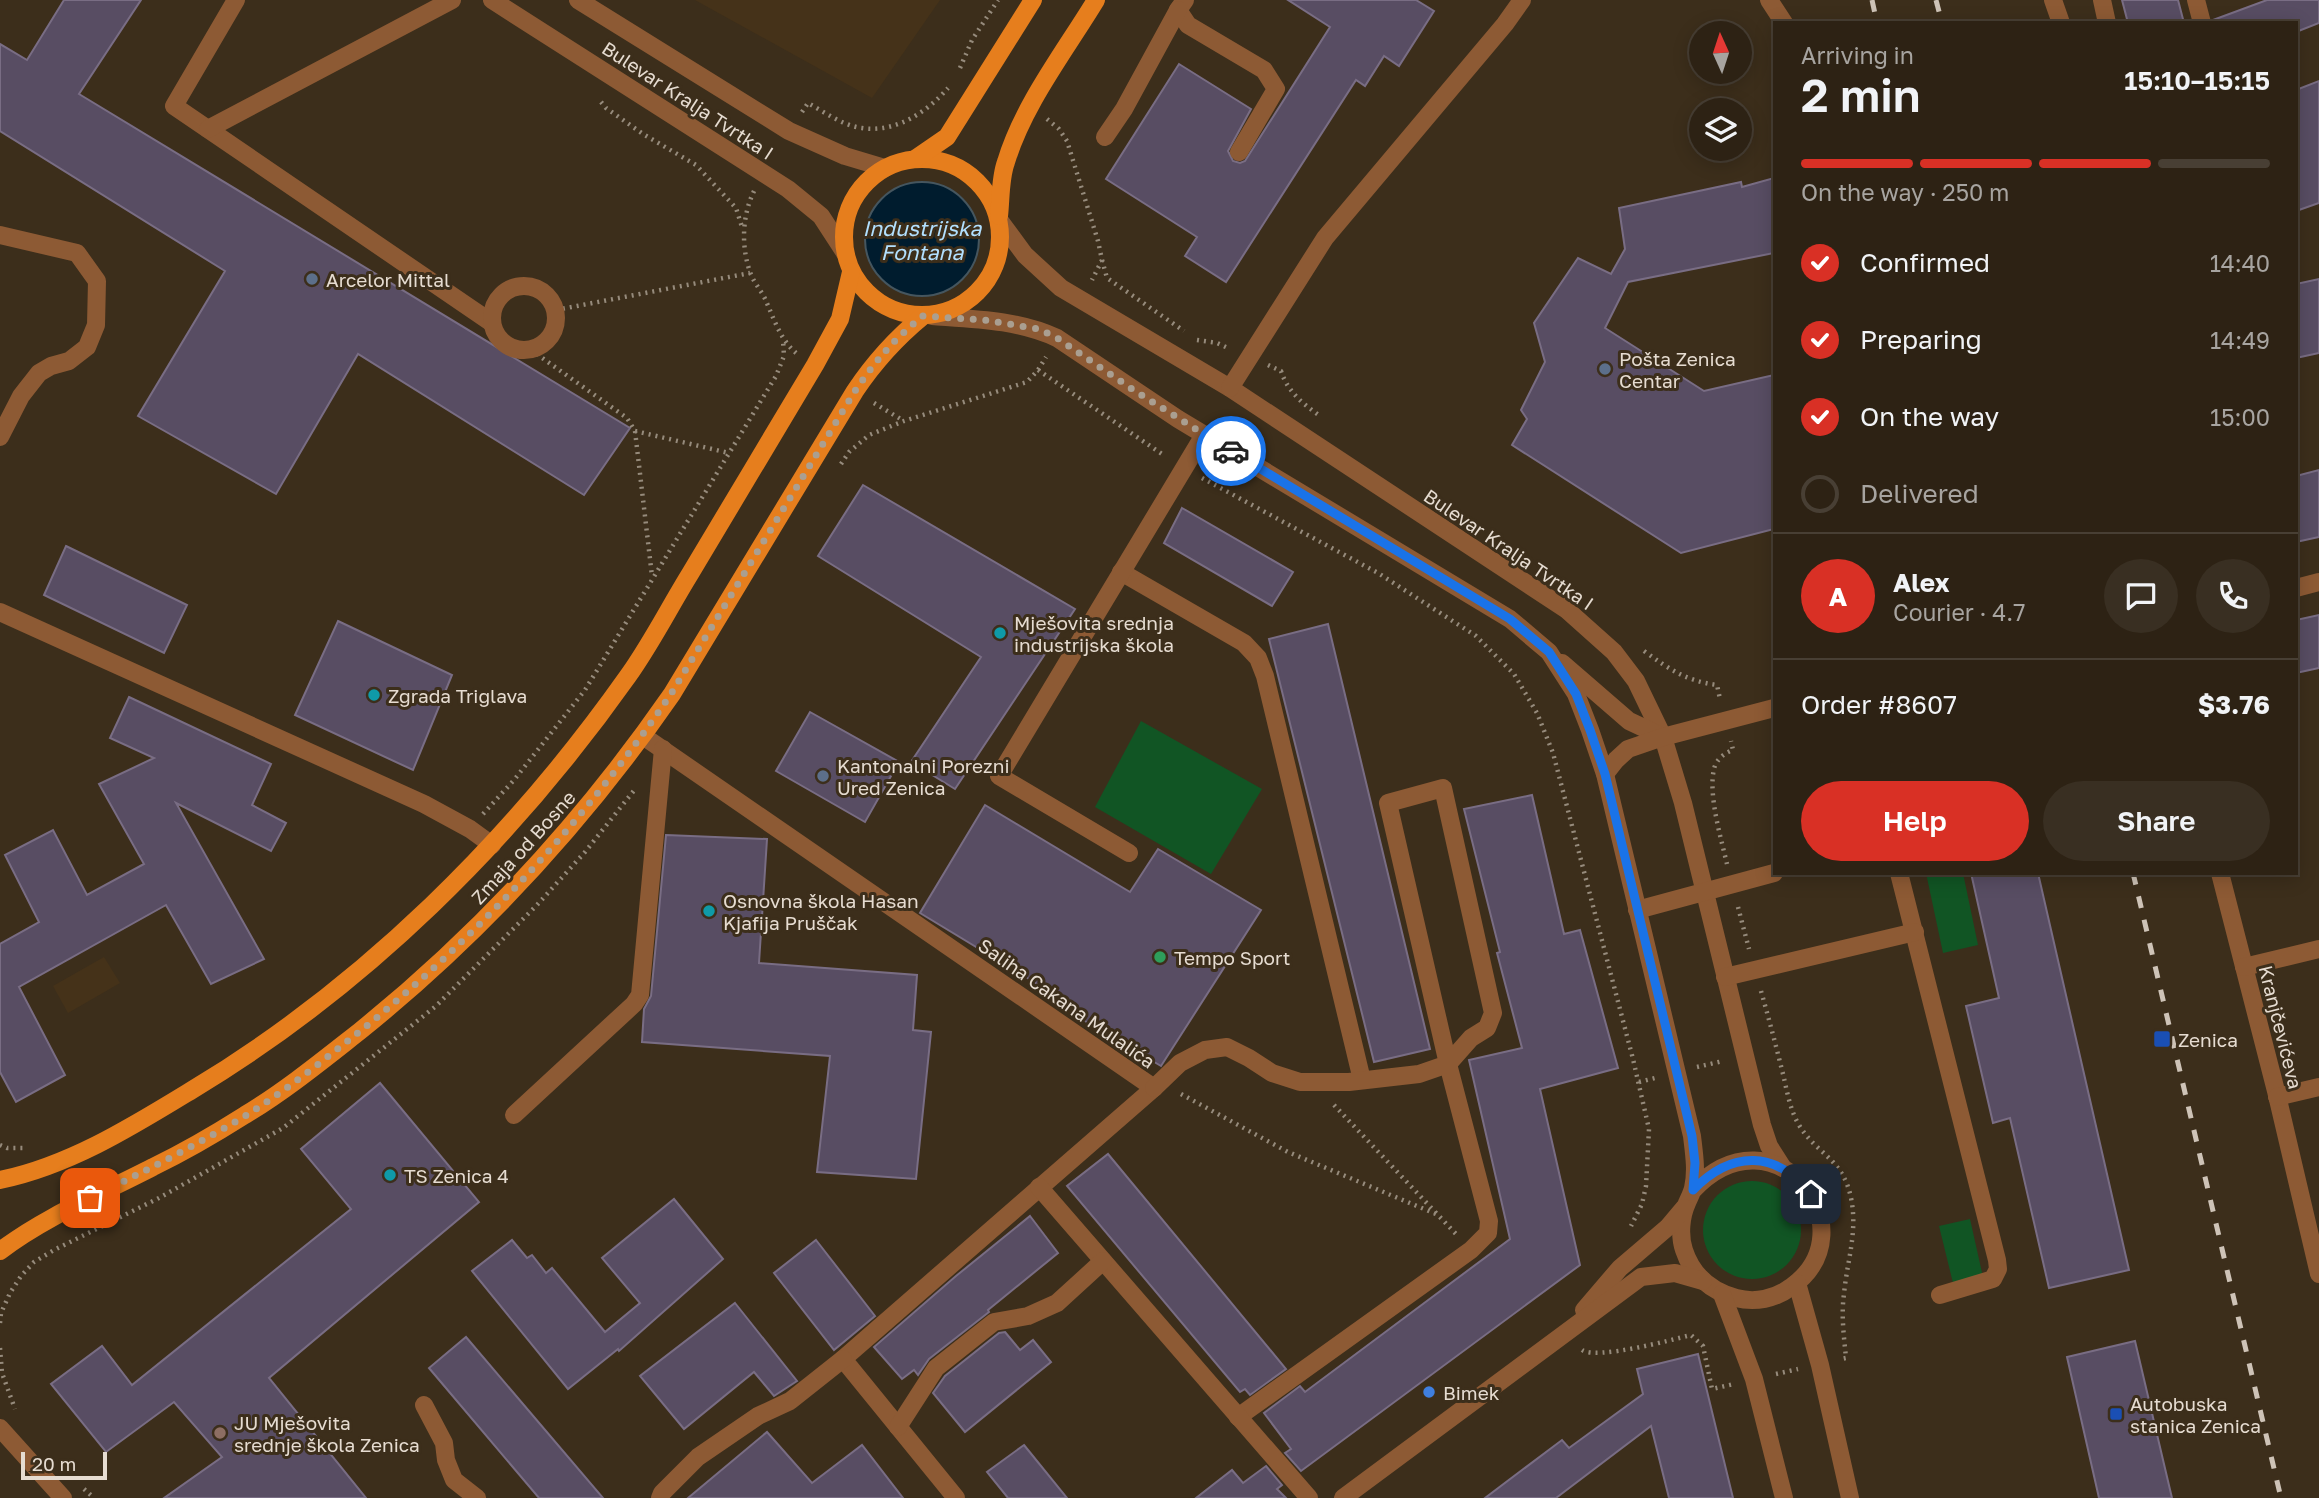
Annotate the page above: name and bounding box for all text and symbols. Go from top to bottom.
north arrow [1689,21,1752,84]
map controls [1689,21,1752,161]
street label: Bulevar Kralja Tvrtka I [598,36,778,164]
text: Arriving in [1801,41,1914,69]
text: 15:10–15:15 [2124,65,2270,96]
text: 2 min [1801,67,1921,122]
button: layers [1689,98,1752,161]
text: On the way · 250 m [1801,178,2009,206]
water label: Industrijska Fontana [863,215,983,265]
icon: check [1801,244,1839,282]
text: Confirmed [1860,247,1990,278]
text: 14:40 [2210,249,2270,277]
place label: Arcelor Mittal [326,268,450,291]
marker: Arcelor Mittal [304,271,320,287]
icon: check [1801,321,1839,359]
text: Preparing [1860,324,1982,355]
text: 14:49 [2210,326,2270,354]
place label: Pošta Zenica Centar [1619,347,1736,392]
marker: Pošta Zenica Centar [1597,361,1613,377]
icon: check [1801,398,1839,436]
text: On the way [1860,401,1999,432]
text: 15:00 [2210,403,2270,431]
courier [1196,416,1266,486]
icon: car [1212,432,1250,470]
text: Delivered [1860,478,1979,509]
street label: Bulevar Kralja Tvrtka I [1420,484,1598,614]
button: chat [2104,559,2178,633]
button: phone [2196,559,2270,633]
text: Alex [1893,567,1950,598]
text: A [1829,581,1847,612]
text: Courier · 4.7 [1893,598,2025,626]
place label: Mješovita srednja industrijska škola [1014,611,1174,656]
marker: Mješovita srednja industrijska škola [992,625,1008,641]
place label: Zgrada Triglava [388,684,527,707]
marker: Zgrada Triglava [366,687,382,703]
text: Order #8607 [1801,689,1957,720]
text: $3.76 [2198,689,2270,720]
place label: Kantonalni Porezni Ured Zenica [837,754,1010,799]
marker: Kantonalni Porezni Ured Zenica [815,768,831,784]
button: Help [1801,781,2029,861]
button: Share [2043,781,2270,861]
street label: Zmaja od Bosne [466,786,580,908]
place label: Osnovna škola Hasan Kjafija Pruščak [723,889,919,934]
marker: Osnovna škola Hasan Kjafija Pruščak [701,903,717,919]
street label: Saliha Cakana Mulalića [974,933,1160,1073]
place label: Tempo Sport [1174,946,1290,969]
marker: Tempo Sport [1152,949,1168,965]
street label: Kranjčevićeva [2255,963,2307,1091]
place label: Zenica [2178,1028,2238,1051]
marker: Zenica [2152,1029,2172,1049]
place label: TS Zenica 4 [404,1164,509,1187]
pin [1781,1164,1841,1224]
marker: TS Zenica 4 [382,1167,398,1183]
pin [60,1168,120,1228]
icon: home [1792,1175,1830,1213]
icon: bag [71,1179,109,1217]
place label: Bimek [1443,1381,1500,1404]
marker: Bimek [1421,1384,1437,1400]
place label: Autobuska stanica Zenica [2130,1392,2261,1437]
marker: Autobuska stanica Zenica [2108,1406,2124,1422]
place label: JU Mješovita srednje škola Zenica [234,1411,420,1456]
marker: JU Mješovita srednje škola Zenica [212,1425,228,1441]
scale bar [21,1449,107,1481]
text: 20 m [32,1452,76,1475]

